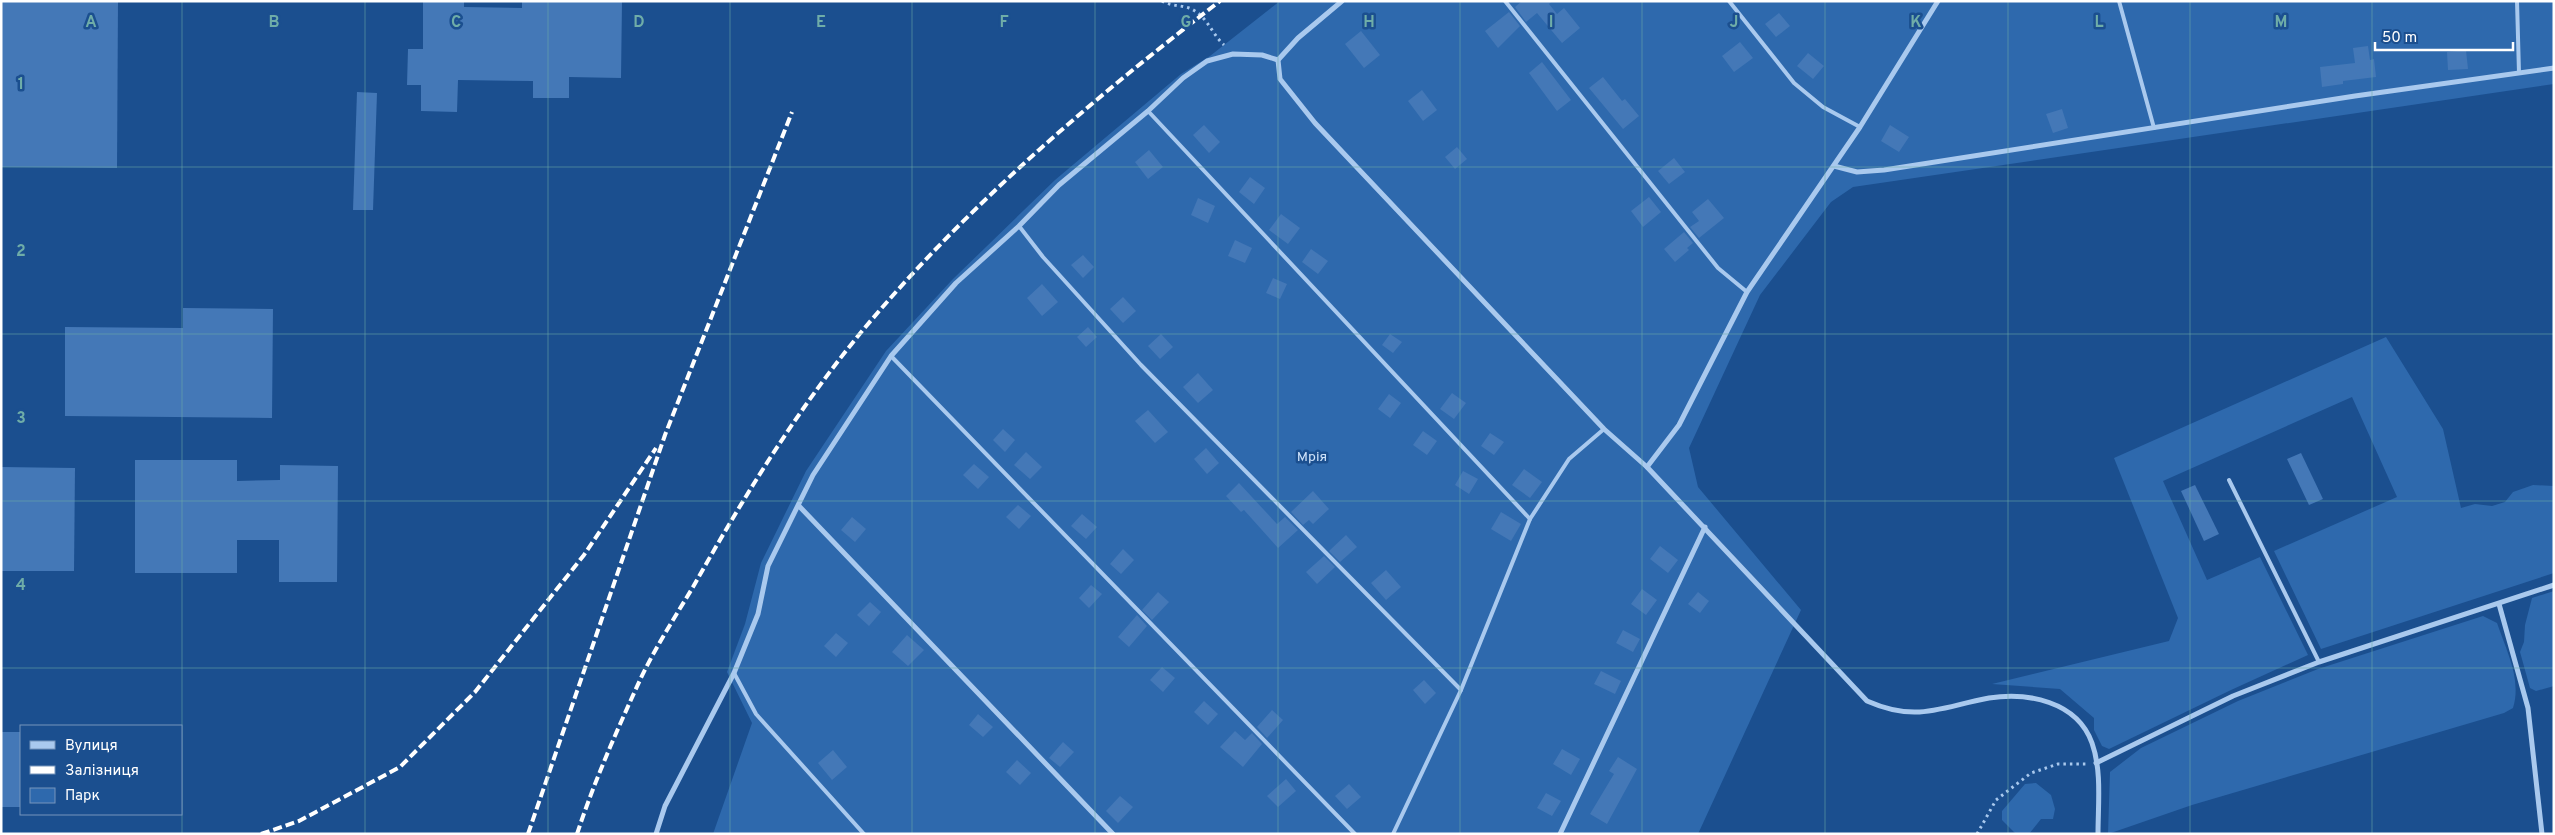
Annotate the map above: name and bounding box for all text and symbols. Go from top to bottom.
text: A [85,13,97,33]
text: B [268,13,280,33]
text: C [451,13,461,33]
text: D [633,13,645,33]
text: E [816,13,826,33]
text: F [999,13,1009,33]
text: G [1181,13,1191,33]
text: H [1363,13,1375,33]
text: I [1549,13,1553,33]
text: J [1730,13,1738,33]
text: K [1910,13,1922,33]
text: L [2094,13,2104,33]
text: M [2275,13,2287,33]
scale bar [2375,20,2512,52]
text: 50 m [2382,29,2417,48]
text: 1 [18,75,24,95]
text: 2 [16,242,26,262]
text: 3 [16,409,26,429]
park label: Мрія [1297,449,1327,466]
text: 4 [16,576,26,596]
legend [20,725,182,815]
text: Вулиця [65,737,118,756]
text: Залізниця [65,762,139,781]
text: Парк [65,787,100,806]

